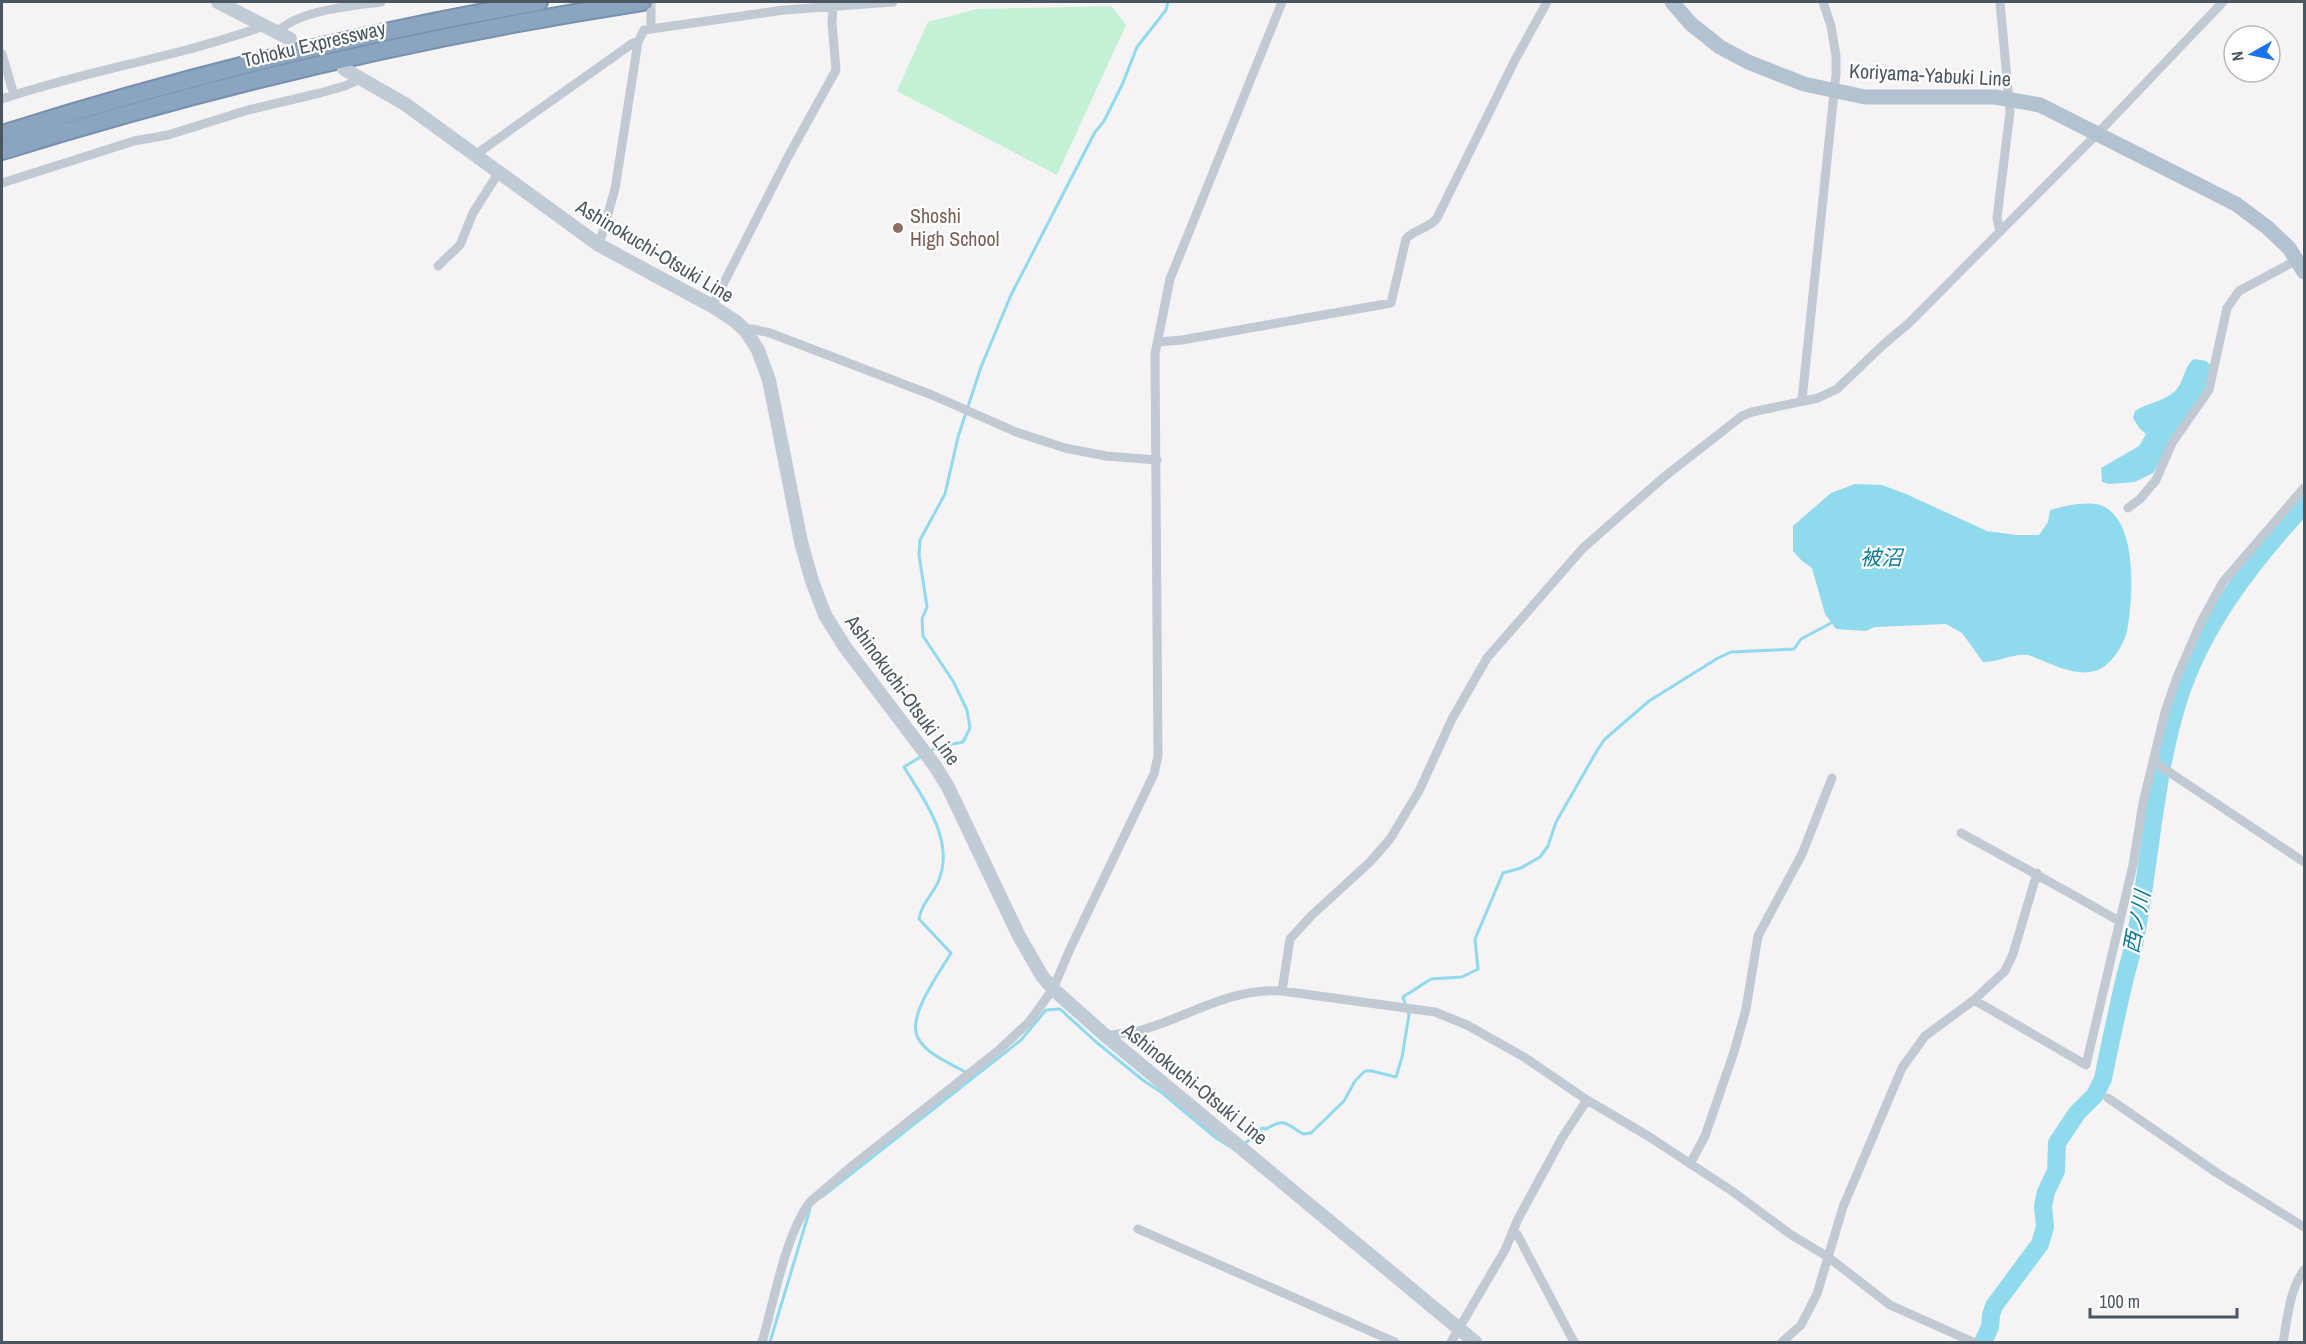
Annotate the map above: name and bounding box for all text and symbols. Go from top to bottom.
street label: Tohoku Expressway [240,14,389,73]
north arrow [2222,24,2282,84]
text: N [2226,50,2249,63]
street label: Koriyama-Yabuki Line [1848,57,2012,92]
street label: Ashinokuchi-Otsuki Line [570,192,739,308]
place label: Shoshi High School [910,202,999,252]
marker: Shoshi High School [891,221,905,235]
water label: 被沼 [1860,543,1905,572]
street label: Ashinokuchi-Otsuki Line [839,608,967,770]
water label: 西ノ川 [2116,886,2157,956]
street label: Ashinokuchi-Otsuki Line [1116,1016,1274,1151]
scale bar [2090,1281,2237,1319]
text: 100 m [2099,1289,2140,1314]

